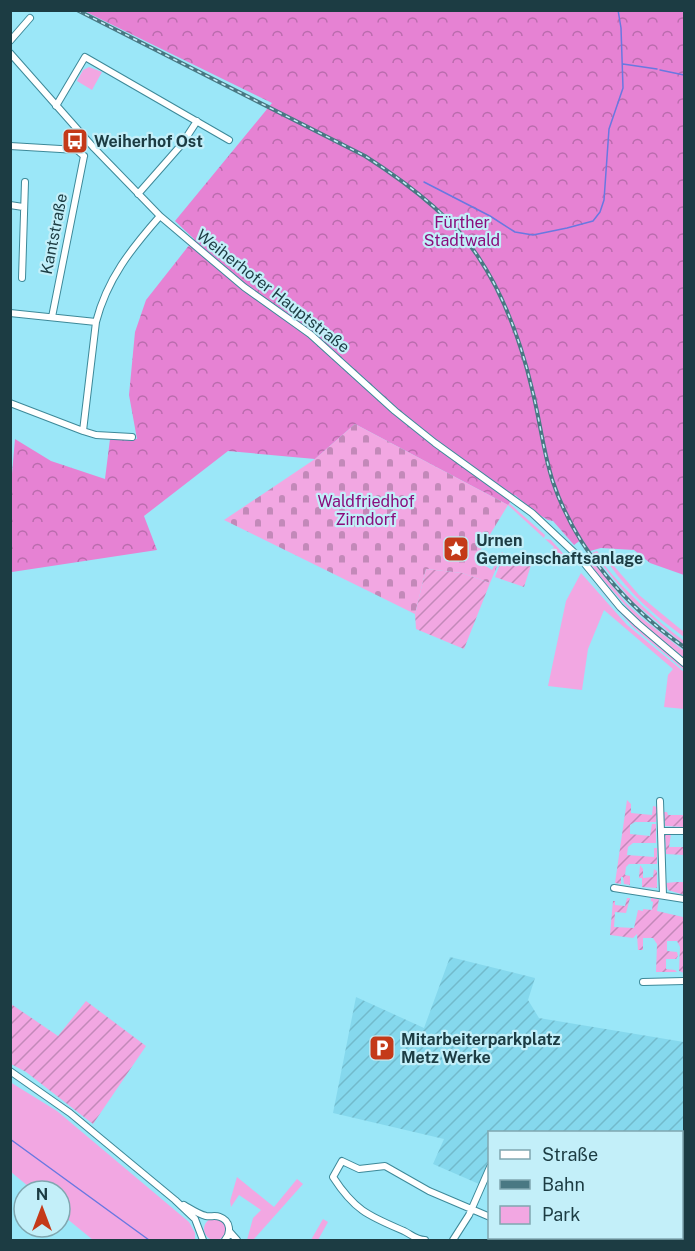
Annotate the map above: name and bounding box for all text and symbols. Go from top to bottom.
bus stop icon: Weiherhof Ost [60,126,90,156]
place label: Weiherhof Ost [94,132,203,151]
street label: Kantstraße [37,192,71,276]
park label: Fürther Stadtwald [424,213,500,250]
street label: Weiherhofer Hauptstraße [193,225,353,357]
park label: Waldfriedhof Zirndorf [318,492,414,529]
place label: Urnen Gemeinschaftsanlage [476,531,643,568]
place icon: Urnen Gemeinschaftsanlage [441,534,471,564]
place label: Mitarbeiterparkplatz Metz Werke [401,1030,561,1067]
parking icon: Mitarbeiterparkplatz Metz Werke [367,1033,397,1063]
legend [488,1131,683,1239]
text: Straße [542,1144,598,1165]
text: Bahn [542,1174,585,1195]
north arrow [12,1179,72,1239]
text: N [36,1185,48,1204]
text: Park [542,1204,580,1225]

